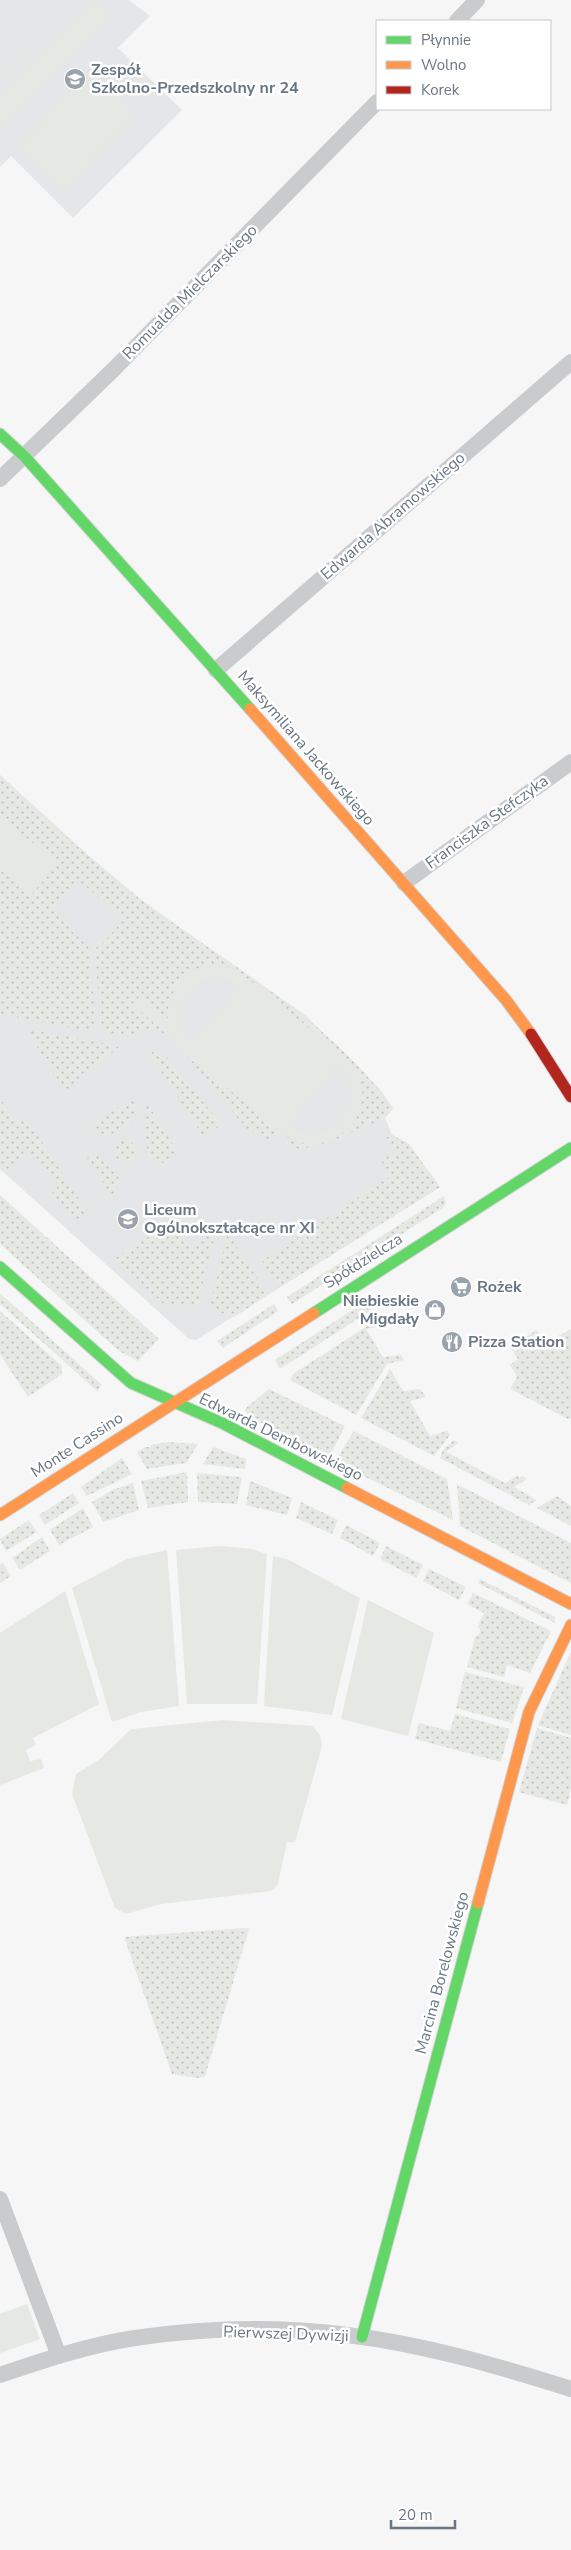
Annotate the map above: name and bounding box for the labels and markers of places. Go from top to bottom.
place label: Zespół Szkolno-Przedszkolny nr 24 [91,59,299,99]
school or university icon: Zespół Szkolno-Przedszkolny nr 24 [63,67,87,91]
place label: Liceum Ogólnokształcące nr XI [144,1199,315,1239]
school or university icon: Liceum Ogólnokształcące nr XI [116,1207,140,1231]
supermarket icon: Rożek [449,1275,473,1299]
place label: Rożek [477,1276,522,1298]
place label: Niebieskie Migdały [343,1290,420,1330]
shop icon: Niebieskie Migdały [423,1298,447,1322]
restaurant icon: Pizza Station [440,1330,464,1354]
place label: Pizza Station [468,1331,564,1353]

